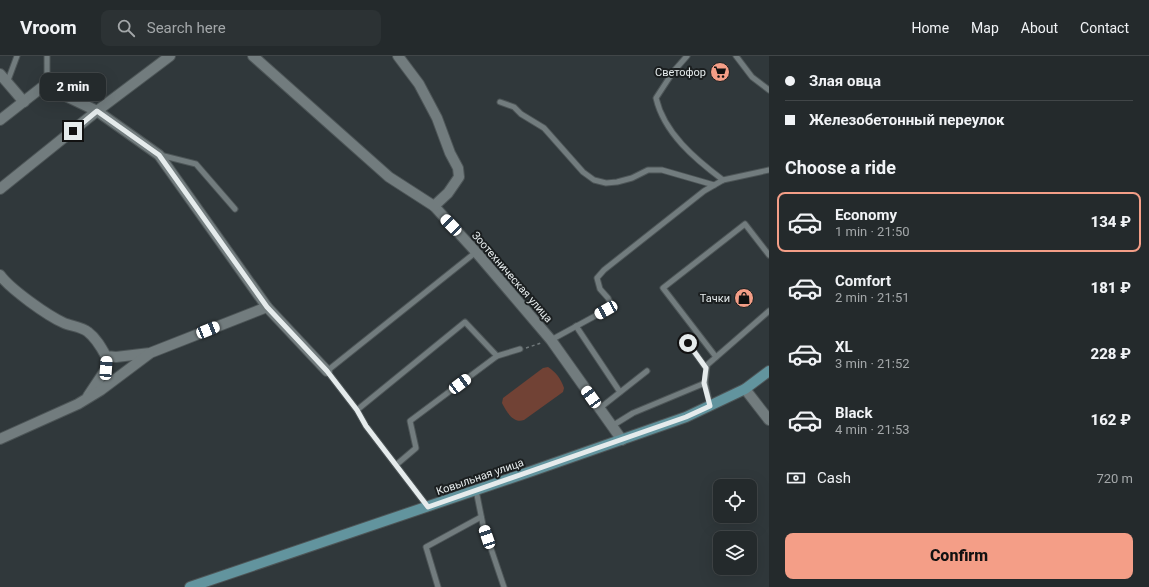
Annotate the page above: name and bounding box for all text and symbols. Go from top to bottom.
search box [101,10,381,46]
text: Vroom [20,16,77,39]
icon: search [115,17,137,39]
text: Search here [147,19,226,37]
text: Home [911,20,949,36]
text: Map [971,20,999,36]
text: About [1021,20,1058,36]
text: Contact [1080,20,1129,36]
supermarket icon: Светофор [709,61,731,83]
place label: Светофор [655,66,706,79]
text: Злая овца [809,72,881,90]
callout: 2 min [40,73,106,101]
text: 2 min [57,79,89,94]
text: Железобетонный переулок [809,111,1004,129]
route end [64,122,82,140]
text: Choose a ride [785,157,896,178]
icon: car [787,204,823,240]
text: Economy [835,206,897,224]
car [438,212,464,238]
text: 134 ₽ [1091,213,1131,231]
text: 1 min · 21:50 [835,224,910,239]
street label: Зоотехническая улица [469,229,555,325]
icon: car [787,270,823,306]
text: Comfort [835,272,891,290]
text: 181 ₽ [1091,279,1131,297]
shop icon: Тачки [733,287,755,309]
text: 2 min · 21:51 [835,290,910,305]
place label: Тачки [700,292,730,305]
car [593,299,619,321]
car [195,320,221,340]
route start [679,334,697,352]
icon: car [787,336,823,372]
text: XL [835,338,853,356]
text: 228 ₽ [1091,345,1131,363]
car [99,356,113,380]
text: 3 min · 21:52 [835,356,910,371]
car [447,372,473,396]
car [579,384,603,410]
icon: car [787,402,823,438]
text: Black [835,404,872,422]
text: 162 ₽ [1091,411,1131,429]
text: 4 min · 21:53 [835,422,910,437]
street label: Ковыльная улица [435,456,525,498]
icon: cash [785,467,807,489]
text: Cash [817,469,851,487]
text: 720 m [1096,471,1133,486]
map controls [713,479,757,575]
button: locate [713,479,757,523]
car [477,524,497,550]
button: layers [713,531,757,575]
button: Confirm [785,533,1133,579]

